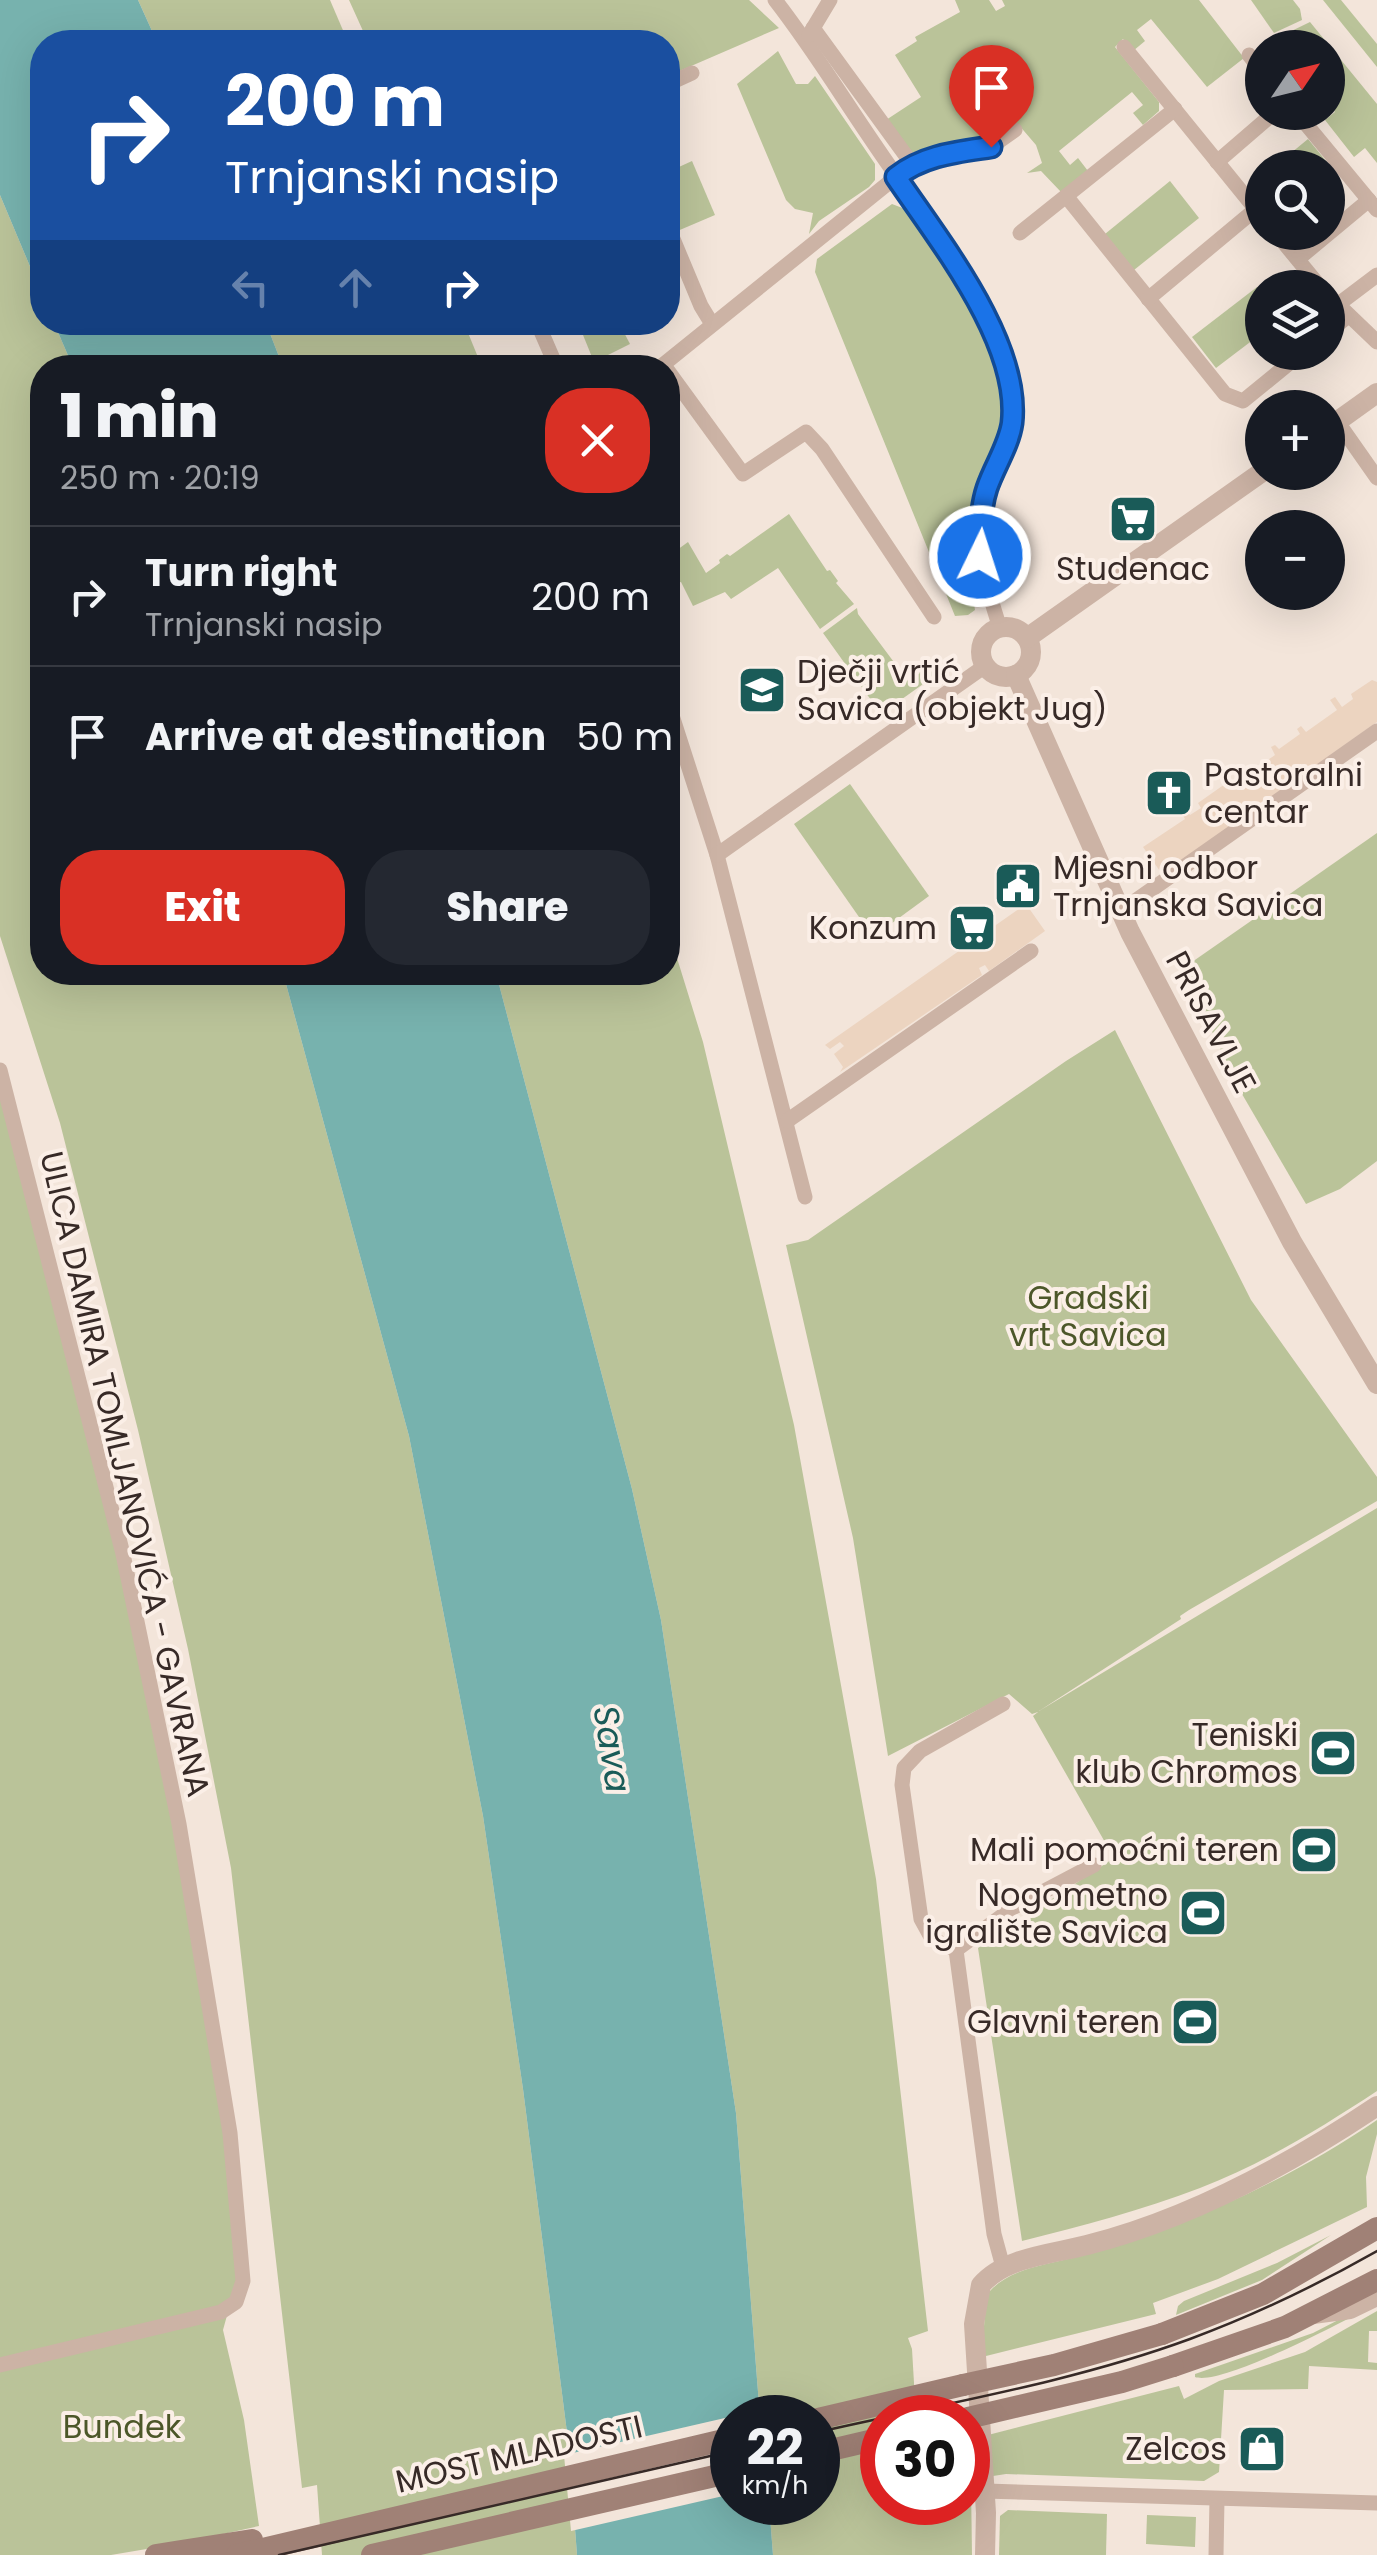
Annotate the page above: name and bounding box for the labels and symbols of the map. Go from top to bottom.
north arrow [1245,30,1345,130]
pin [949,45,1034,148]
supermarket icon: Studenac [1107,493,1159,545]
position arrow [928,504,1032,608]
place label: Studenac [1056,546,1210,591]
place label: Dječji vrtić Savica (objekt Jug) [797,649,1108,731]
school or university icon: Dječji vrtić Savica (objekt Jug) [736,664,788,716]
place label: Pastoralni centar [1204,752,1363,834]
church icon: Pastoralni centar [1143,767,1195,819]
place label: Mjesni odbor Trnjanska Savica [1053,845,1323,927]
public building icon: Mjesni odbor Trnjanska Savica [992,860,1044,912]
supermarket icon: Konzum [946,902,998,954]
place label: Konzum [809,905,937,950]
street label: PRISAVLJE [1155,943,1268,1101]
street label: ULICA DAMIRA TOMLJANOVIĆA - GAVRANA [29,1147,222,1801]
park label: Gradski vrt Savica [1009,1275,1167,1357]
water label: Sava [581,1702,644,1796]
place label: Teniski klub Chromos [1075,1712,1298,1794]
sports icon: Teniski klub Chromos [1307,1727,1359,1779]
sports icon: Mali pomoćni teren [1288,1824,1340,1876]
place label: Mali pomoćni teren [970,1827,1279,1872]
place label: Nogometno igralište Savica [925,1872,1168,1954]
sports icon: Nogometno igralište Savica [1177,1887,1229,1939]
sports icon: Glavni teren [1169,1996,1221,2048]
place label: Glavni teren [967,1999,1160,2044]
speed limit sign: 30 [860,2395,990,2525]
street label: MOST MLADOSTI [391,2403,647,2504]
park label: Bundek [63,2404,182,2449]
shop icon: Zelcos [1236,2423,1288,2475]
place label: Zelcos [1125,2426,1227,2471]

